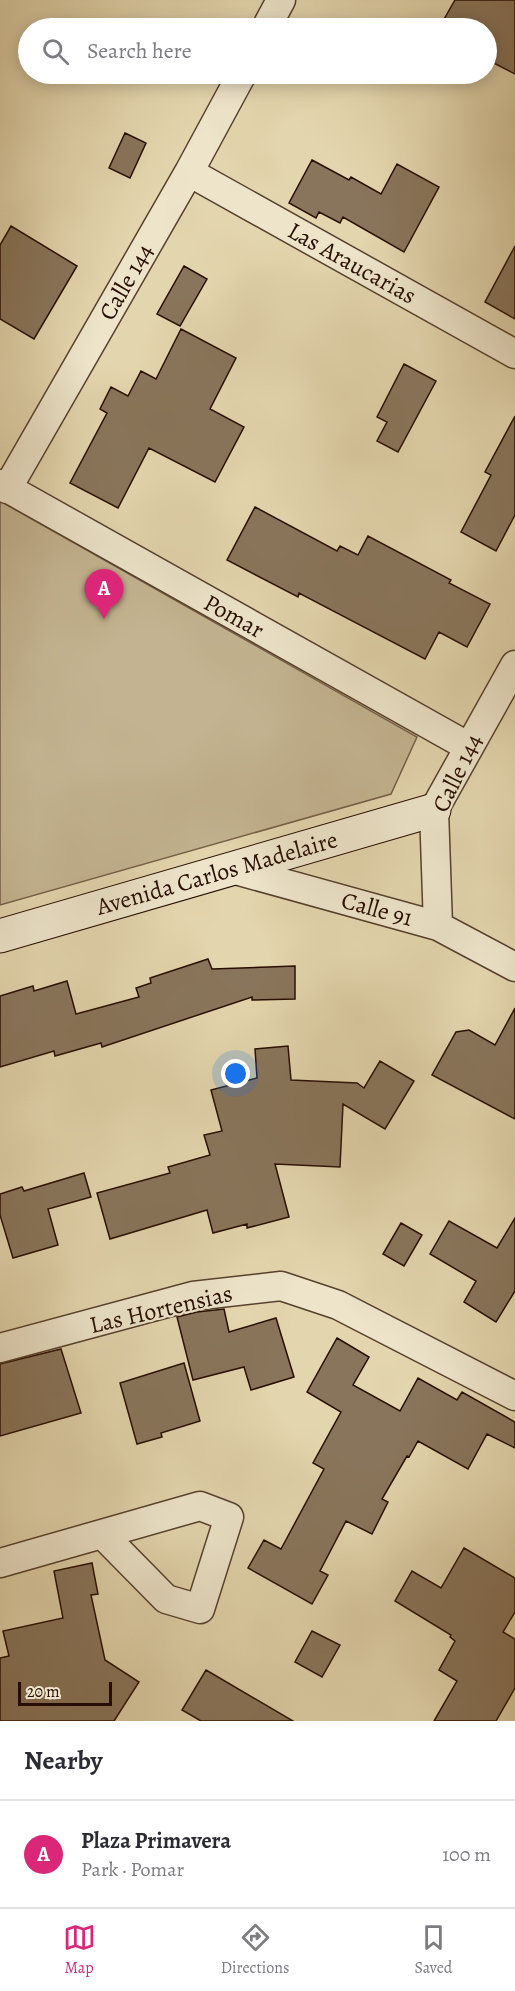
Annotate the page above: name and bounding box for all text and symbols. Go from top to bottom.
search box [18,18,497,84]
icon: search [39,35,72,68]
text: Search here [87,36,192,66]
street label: Las Araucarias [282,215,422,311]
street label: Calle 144 [91,238,161,326]
pin: A [84,570,124,619]
street label: Pomar [198,586,270,646]
street label: Calle 144 [424,728,490,817]
street label: Avenida Carlos Madelaire [92,823,341,923]
street label: Calle 91 [338,884,416,934]
your location [221,1059,250,1088]
street label: Las Hortensias [86,1277,236,1341]
scale bar [18,1679,112,1706]
text: 20 m [27,1681,60,1703]
text: Nearby [24,1743,103,1778]
text: Plaza Primavera [81,1826,231,1856]
text: A [37,1841,50,1868]
text: 100 m [442,1841,491,1868]
text: Park · Pomar [81,1856,184,1883]
tab: Map [63,1921,96,1979]
tab: Directions [221,1921,289,1979]
tab: Saved [414,1921,452,1979]

